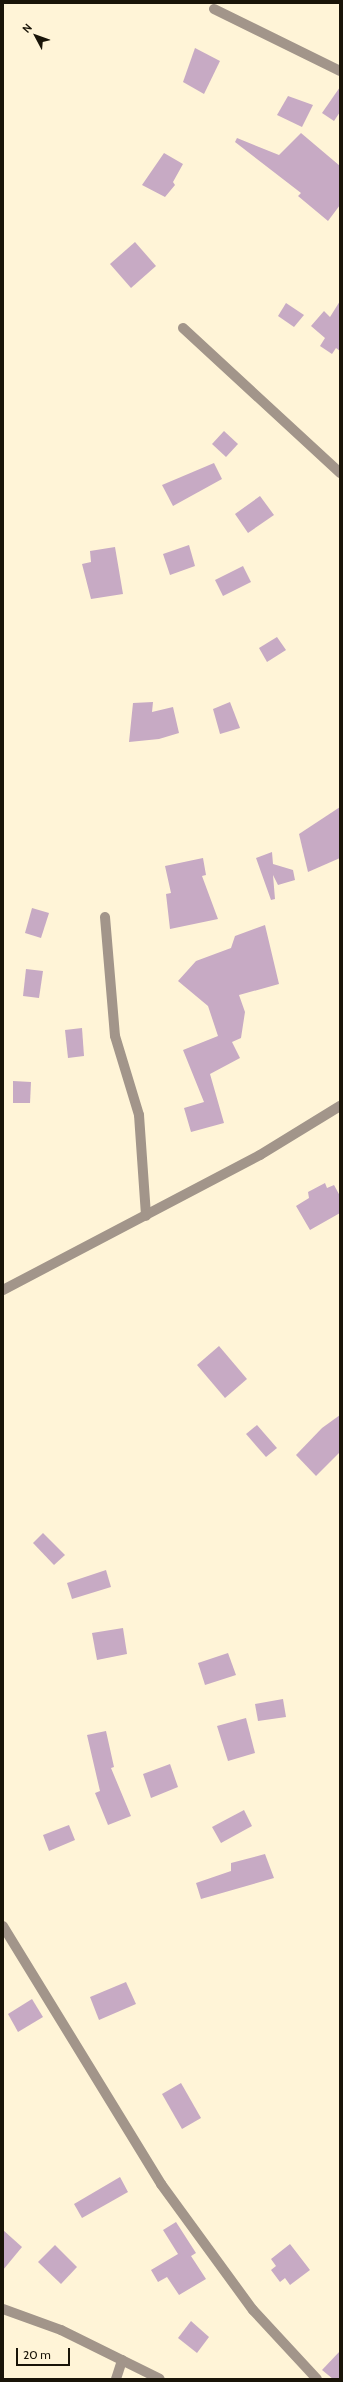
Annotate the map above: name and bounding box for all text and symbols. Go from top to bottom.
north arrow [16,16,56,56]
text: N [19,21,35,36]
scale bar [18,2340,72,2366]
text: 20 m [23,2347,51,2362]

